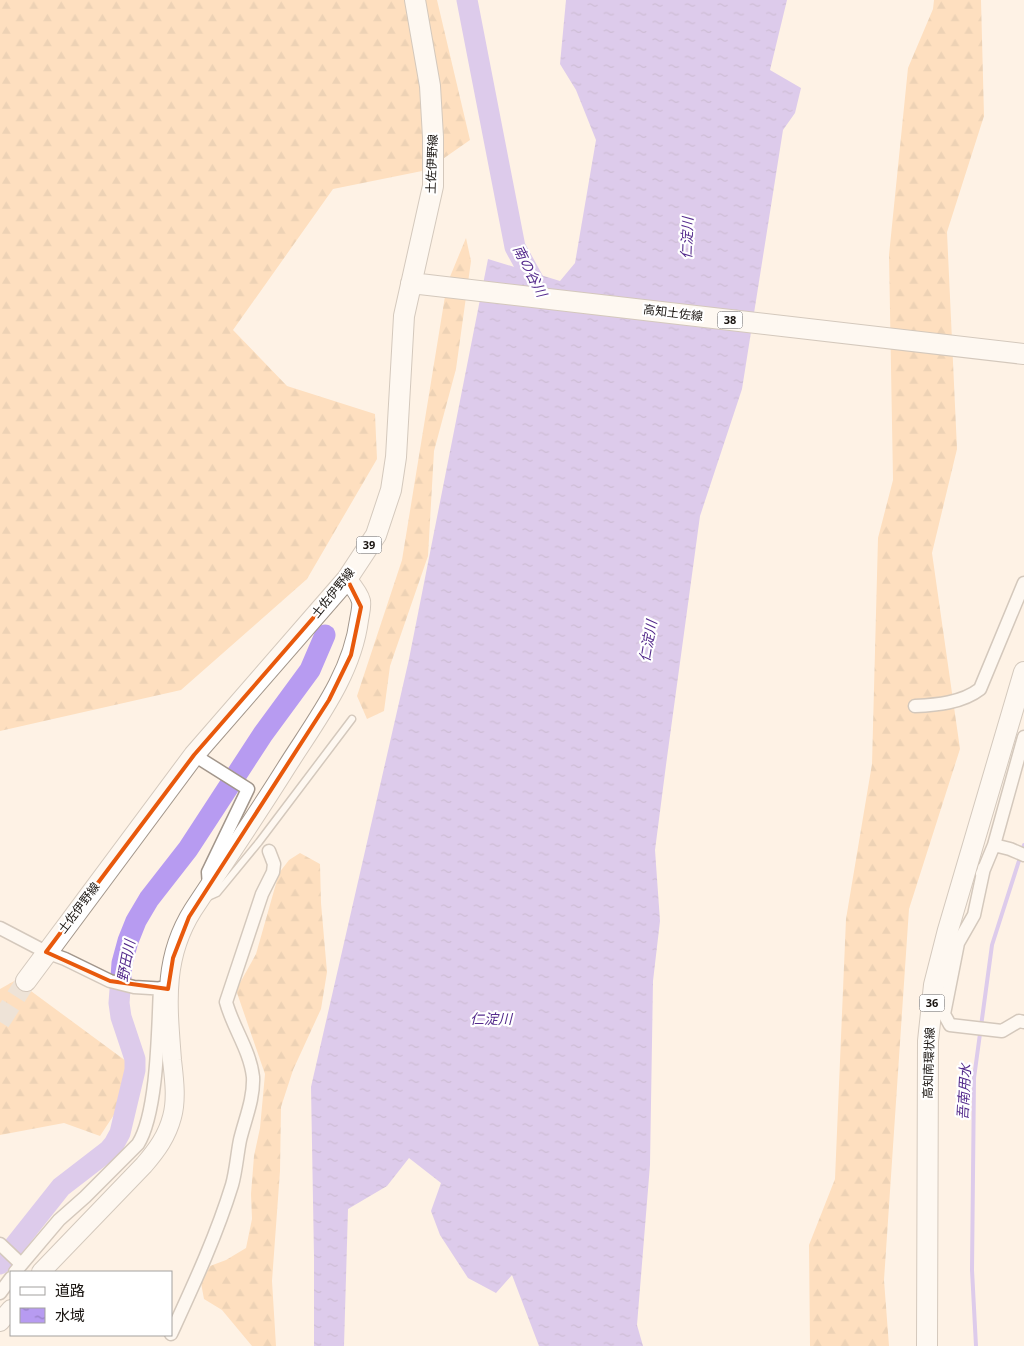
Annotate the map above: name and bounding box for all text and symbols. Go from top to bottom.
street label: 土佐伊野線 [422,134,441,194]
water label: 仁淀川 [676,215,697,259]
water label: 南の谷川 [509,242,553,302]
street label: 高知土佐線 [642,300,704,325]
road number: 38 [718,312,742,328]
road number: 39 [356,536,382,554]
street label: 土佐伊野線 [307,564,358,621]
water label: 仁淀川 [635,617,661,663]
street label: 土佐伊野線 [54,879,103,937]
water label: 野田川 [112,937,139,983]
road number: 36 [920,994,944,1011]
water label: 仁淀川 [470,1009,514,1028]
street label: 高知南環状線 [919,1027,938,1099]
water label: 吾南用水 [953,1062,975,1120]
legend [10,1271,172,1336]
text: 道路 [55,1280,85,1300]
text: 水域 [55,1305,85,1325]

